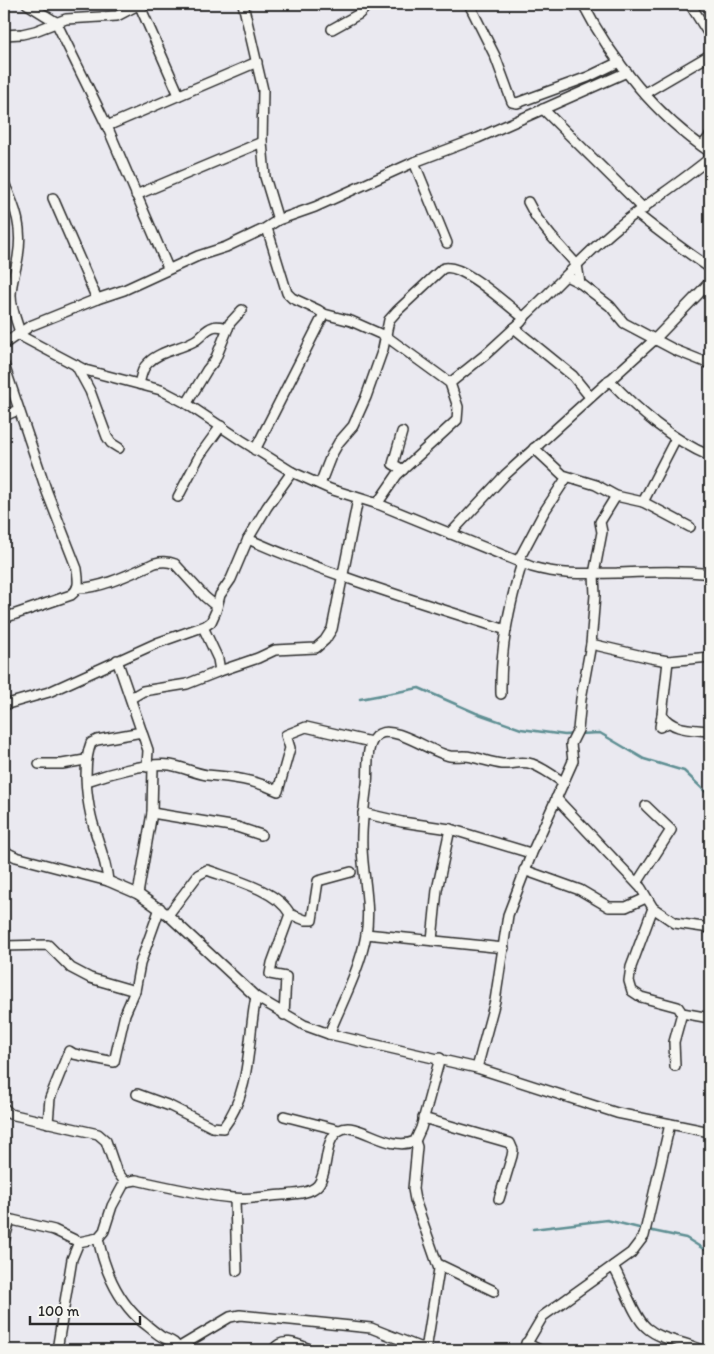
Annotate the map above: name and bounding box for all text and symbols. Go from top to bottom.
scale bar [30,1294,140,1326]
text: 100 m [38,1302,80,1320]

